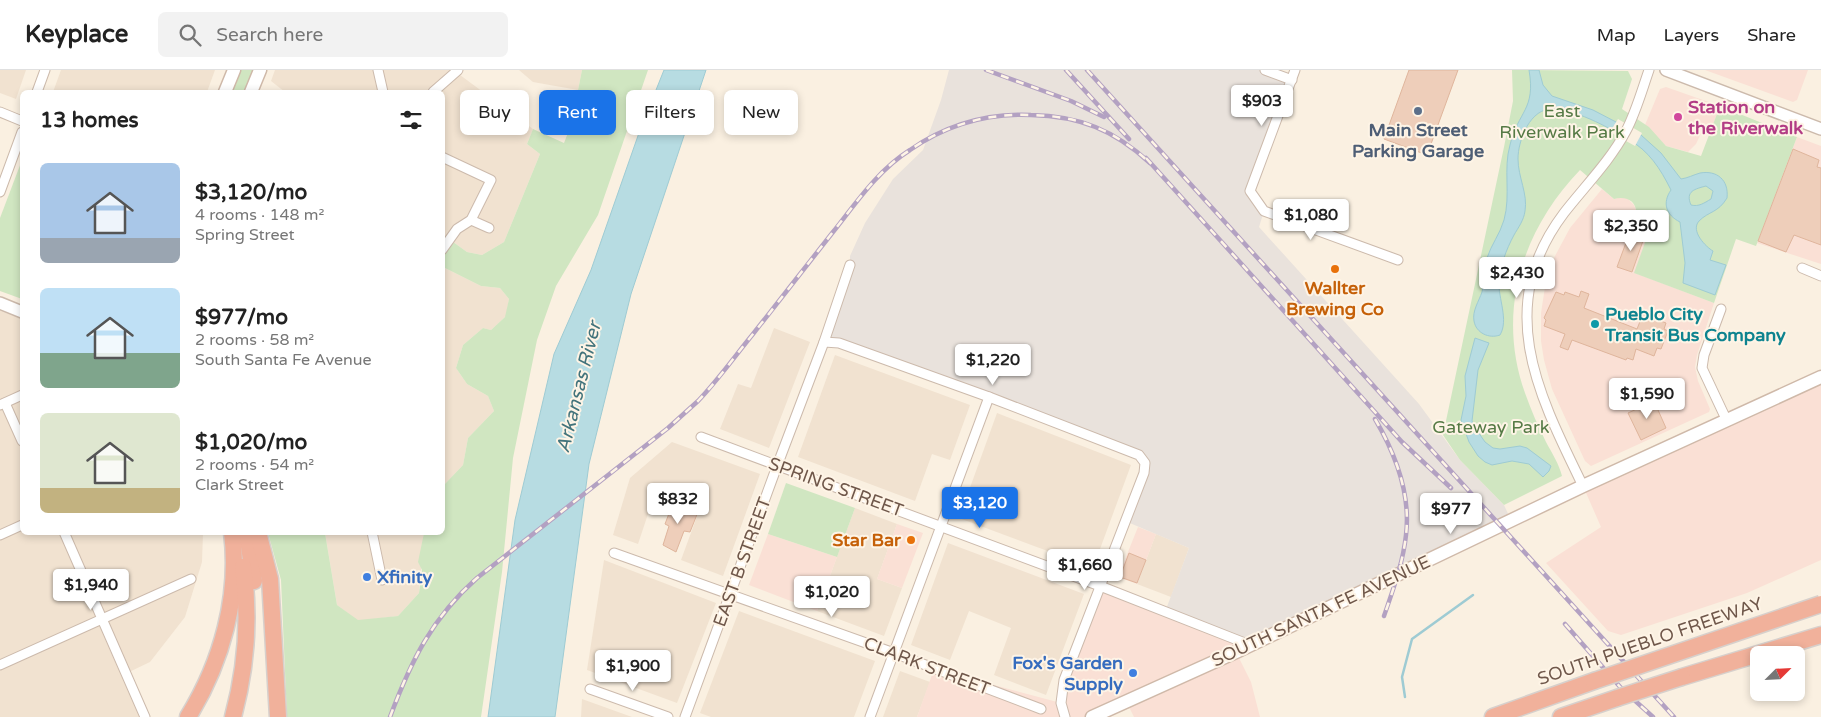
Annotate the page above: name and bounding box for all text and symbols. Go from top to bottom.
search box [158,12,508,57]
text: Keyplace [25,20,128,49]
icon: search [176,21,204,49]
text: Search here [216,24,323,46]
text: Map [1597,24,1636,46]
text: Layers [1664,24,1719,46]
text: Share [1747,24,1796,46]
pin: $903 [1232,85,1292,127]
chip: Buy [460,90,529,135]
chip: Rent [539,90,616,135]
chip: Filters [626,90,714,135]
chip: New [724,90,798,135]
text: $903 [1242,91,1282,111]
place label: Station on the Riverwalk [1688,96,1803,139]
park label: East Riverwalk Park [1499,100,1625,143]
marker: Main Street Parking Garage [1412,105,1424,117]
icon: filters [397,106,425,134]
text: 13 homes [40,108,139,133]
marker: Station on the Riverwalk [1672,111,1684,123]
place label: Main Street Parking Garage [1352,119,1484,162]
text: $3,120/mo [195,180,307,205]
icon: home [80,183,140,243]
pin: $1,080 [1270,198,1352,241]
text: 4 rooms · 148 m² [195,205,324,225]
text: $1,080 [1284,205,1338,225]
pin: $2,350 [1590,210,1672,252]
text: $2,350 [1604,216,1658,236]
text: Spring Street [195,225,295,245]
pin: $2,430 [1476,256,1558,299]
marker: Wallter Brewing Co [1329,263,1341,275]
text: $2,430 [1490,263,1544,283]
place label: Wallter Brewing Co [1286,277,1384,320]
place label: Pueblo City Transit Bus Company [1604,303,1786,346]
text: $977/mo [195,305,288,330]
icon: home [80,308,140,368]
water label: Arkansas River [552,317,606,455]
marker: Pueblo City Transit Bus Company [1589,318,1601,330]
text: 2 rooms · 58 m² [195,330,314,350]
pin: $1,220 [952,344,1034,386]
text: South Santa Fe Avenue [195,350,372,370]
text: $1,220 [966,350,1020,370]
pin: $1,590 [1606,378,1688,420]
text: $1,590 [1620,384,1674,404]
park label: Gateway Park [1432,416,1550,438]
text: $1,020/mo [195,430,307,455]
icon: home [80,433,140,493]
street label: SPRING STREET [766,452,907,522]
text: 2 rooms · 54 m² [195,455,314,475]
text: Clark Street [195,475,284,495]
pin: $832 [648,482,708,525]
pin: $3,120 [939,486,1021,529]
text: $832 [658,489,698,509]
pin: $977 [1421,492,1481,535]
text: $3,120 [953,493,1007,513]
street label: EAST B STREET [708,494,776,630]
text: $977 [1431,499,1471,519]
place label: Star Bar [832,529,902,551]
marker: Star Bar [905,534,917,546]
pin: $1,660 [1044,548,1126,591]
street label: SOUTH SANTA FE AVENUE [1208,551,1434,671]
text: $1,660 [1058,555,1112,575]
place label: Xfinity [377,566,433,588]
pin: $1,940 [50,568,132,611]
marker: Xfinity [361,571,373,583]
text: $1,940 [64,575,118,595]
pin: $1,020 [791,576,873,618]
text: $1,020 [805,582,859,602]
street label: SOUTH PUEBLO FREEWAY [1535,592,1766,690]
street label: CLARK STREET [861,632,993,700]
north arrow [1750,646,1805,701]
map controls [1750,646,1805,701]
pin: $1,900 [592,650,674,692]
place label: Fox's Garden Supply [1012,652,1123,695]
text: $1,900 [606,656,660,676]
marker: Fox's Garden Supply [1127,667,1139,679]

